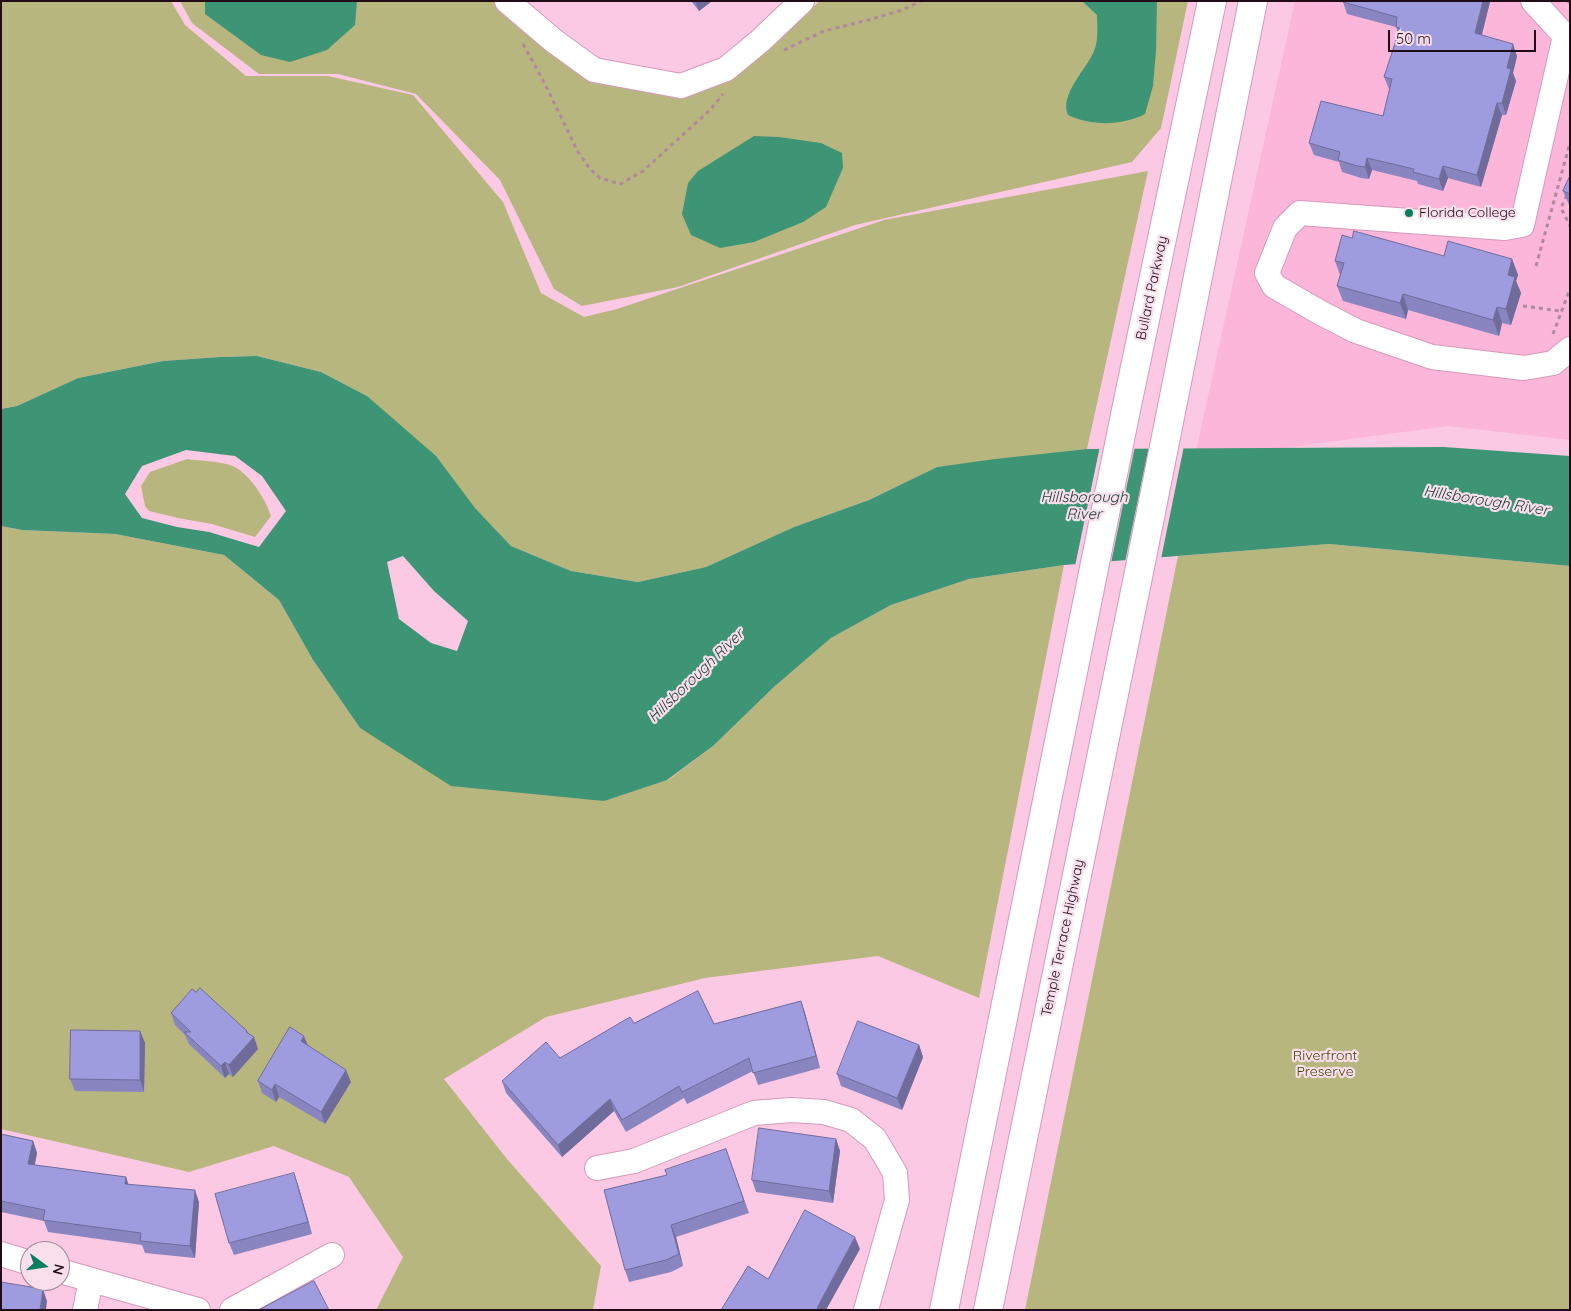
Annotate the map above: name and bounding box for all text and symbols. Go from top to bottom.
scale bar [1391,20,1538,52]
text: 50 m [1396,29,1431,48]
place label: Florida College [1419,205,1516,221]
marker: Florida College [1403,207,1415,219]
street label: Bullard Parkway [1133,234,1171,342]
water label: Hillsborough River [1422,482,1550,520]
water label: Hillsborough River [1041,488,1127,523]
water label: Hillsborough River [644,626,748,726]
street label: Temple Terrace Highway [1038,858,1088,1018]
park label: Riverfront Preserve [1293,1048,1357,1080]
north arrow [20,1241,70,1291]
text: N [49,1262,69,1277]

